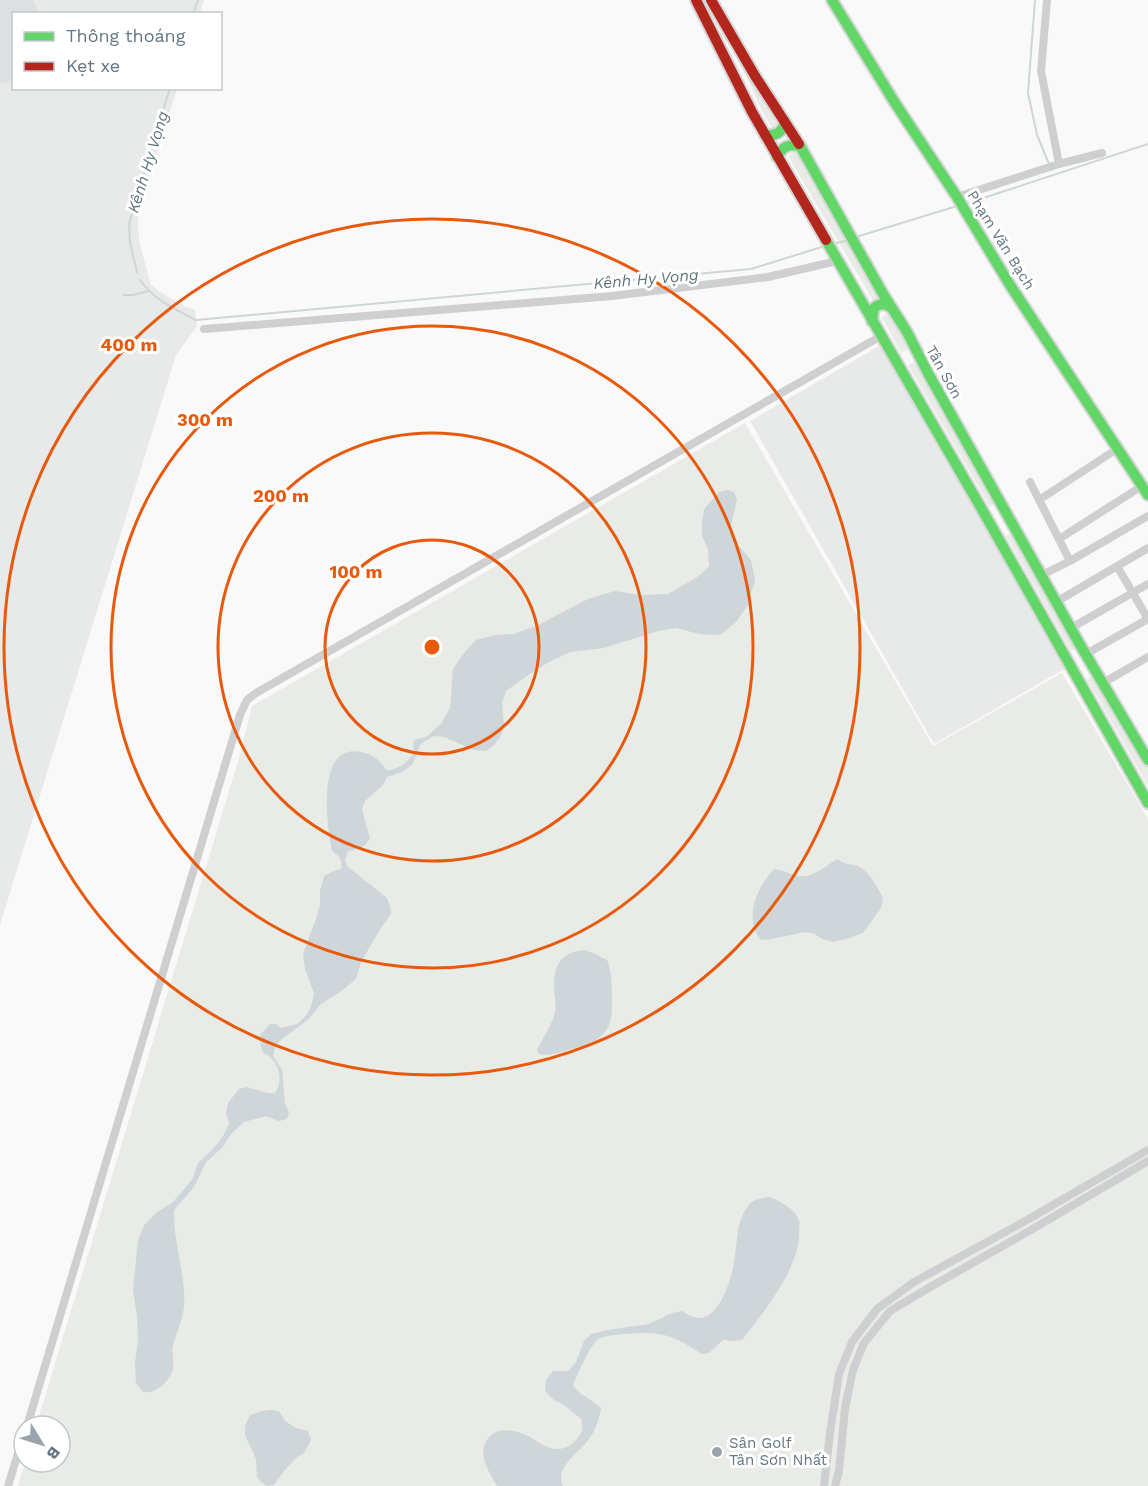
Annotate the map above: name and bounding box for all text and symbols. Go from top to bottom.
legend [12,12,222,90]
text: Thông thoáng [66,25,186,46]
text: Kẹt xe [66,55,120,76]
water label: Kênh Hy Vọng [123,109,173,215]
street label: Phạm Văn Bạch [963,187,1039,293]
water label: Kênh Hy Vọng [593,265,700,293]
text: 400 m [101,334,157,355]
street label: Tân Sơn [922,342,966,402]
text: 300 m [177,409,233,430]
text: 200 m [253,485,309,506]
text: 100 m [329,561,383,582]
centre of rings [422,637,442,657]
north arrow [12,1414,72,1474]
place label: Sân Golf Tân Sơn Nhất [729,1434,828,1469]
text: B [43,1443,64,1463]
marker: Sân Golf Tân Sơn Nhất [710,1445,724,1459]

